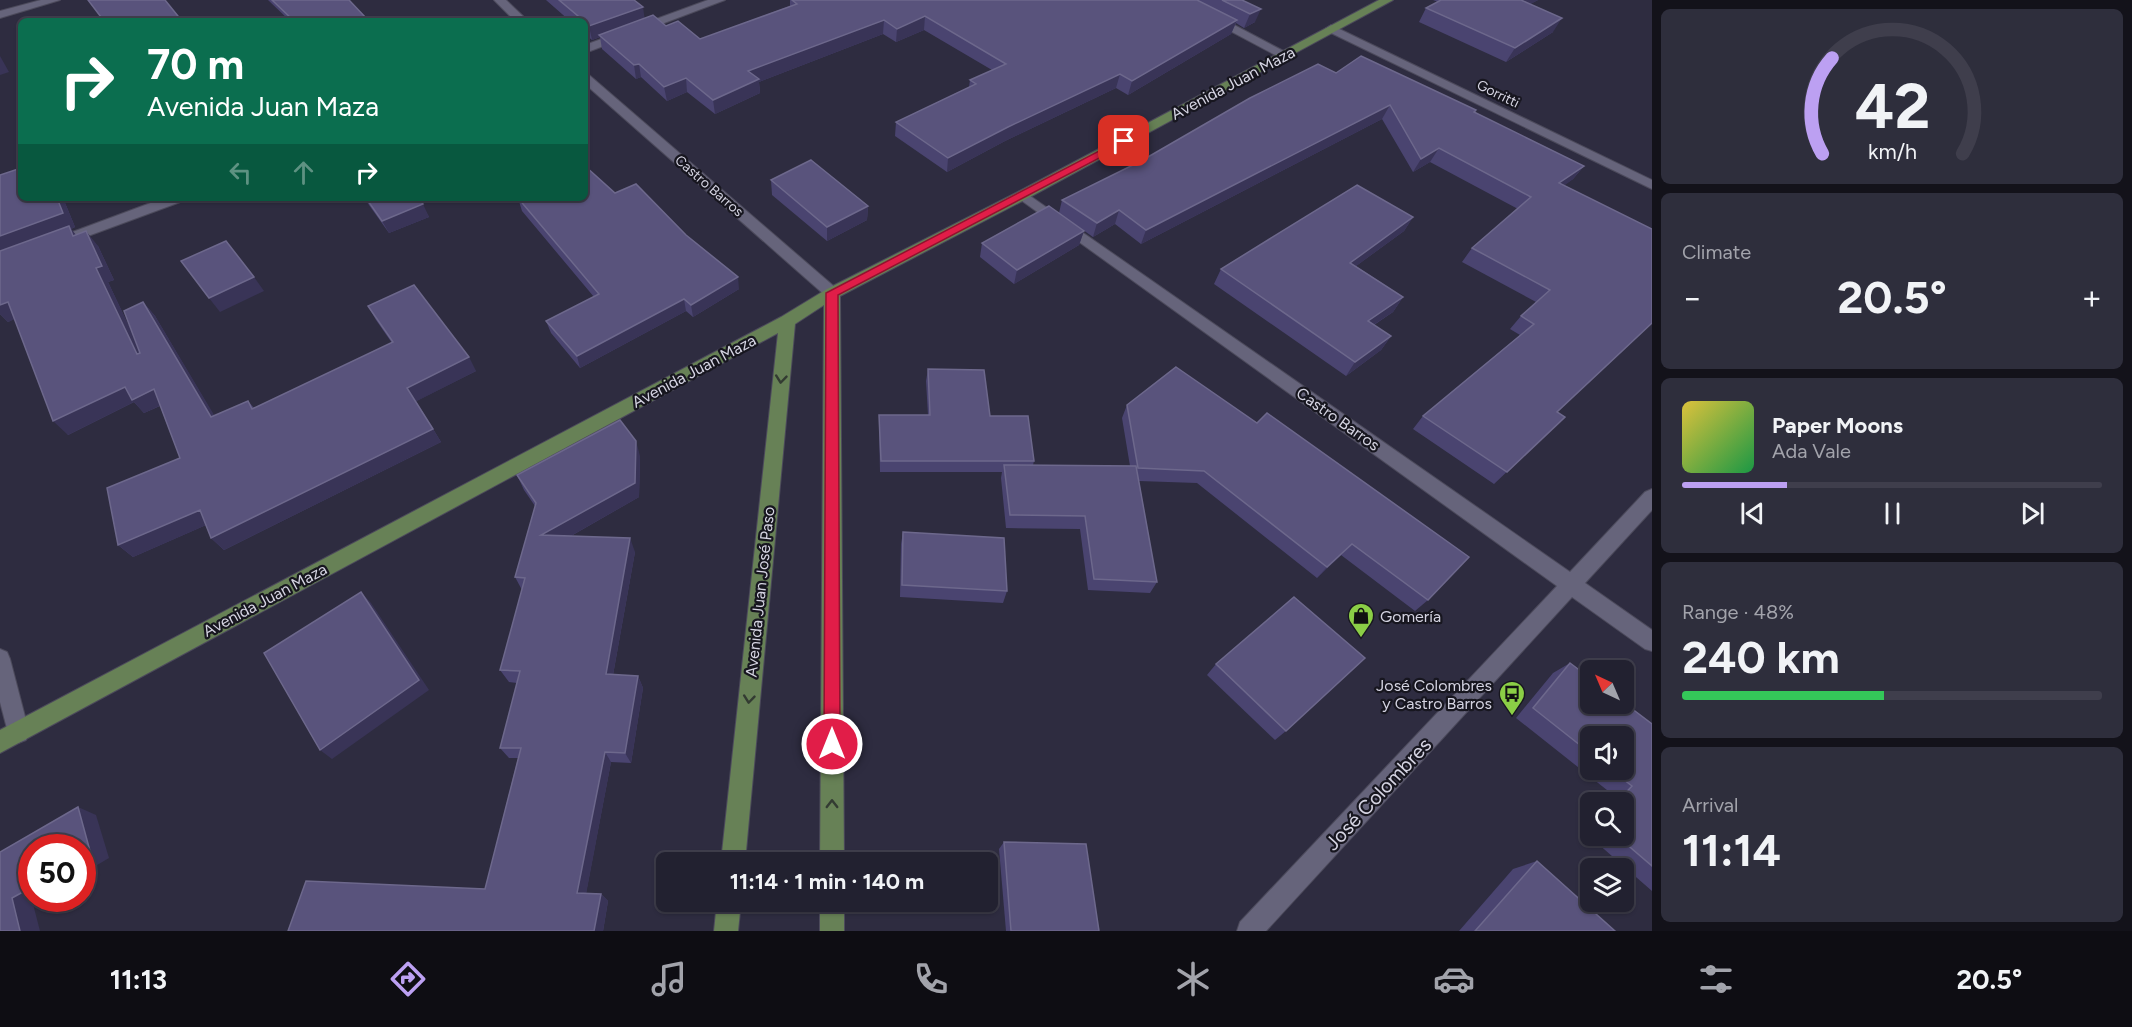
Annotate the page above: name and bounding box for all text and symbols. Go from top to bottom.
text: 70 m [147,39,244,90]
icon: right [48,42,126,120]
street label: Avenida Juan Maza [1168,42,1298,124]
text: 42 [1854,69,1930,144]
street label: Gorritti [1474,76,1522,112]
text: Avenida Juan Maza [147,90,379,123]
pin [1098,115,1149,166]
icon: arrive [1107,124,1140,157]
text: km/h [1868,139,1916,164]
street label: Castro Barros [671,152,747,220]
icon: left [224,156,257,189]
icon: ahead [287,156,320,189]
icon: right [350,156,383,189]
text: Climate [1682,240,1751,264]
text: 20.5° [1837,270,1947,324]
text: − [1682,278,1703,317]
text: + [2081,278,2102,317]
street label: Avenida Juan Maza [629,330,759,412]
one-way arrow [775,375,788,384]
street label: Castro Barros [1293,383,1383,455]
text: Paper Moons [1772,412,1903,439]
text: Ada Vale [1772,439,1851,463]
icon: previous [1736,497,1769,530]
icon: pause [1876,497,1909,530]
icon: next [2016,497,2049,530]
street label: Avenida Juan José Paso [742,506,778,678]
street label: Avenida Juan Maza [200,559,330,641]
text: Range · 48% [1682,600,1794,624]
shop icon: Gomería [1346,601,1376,639]
place label: Gomería [1380,607,1441,626]
text: 240 km [1682,630,1840,684]
north arrow [1580,660,1634,714]
map controls [1580,660,1634,912]
place label: José Colombres y Castro Barros [1376,676,1492,713]
bus stop icon: José Colombres y Castro Barros [1497,679,1527,717]
one-way arrow [743,694,756,703]
position arrow [800,712,864,776]
button: sound [1580,726,1634,780]
street label: José Colombres [1320,733,1436,855]
button: search [1580,792,1634,846]
text: Arrival [1682,793,1738,817]
one-way arrow [826,800,838,809]
text: 11:14 [1682,823,1781,877]
speed limit sign: 50 [18,834,96,912]
button: layers [1580,858,1634,912]
text: 11:14 · 1 min · 140 m [730,868,924,895]
icon: directions [387,958,429,1000]
icon: music [648,958,690,1000]
icon: phone [910,958,952,1000]
icon: climate [1172,958,1214,1000]
icon: car [1433,958,1475,1000]
icon: filters [1695,958,1737,1000]
text: 11:13 [110,963,167,996]
text: 20.5° [1956,963,2022,996]

